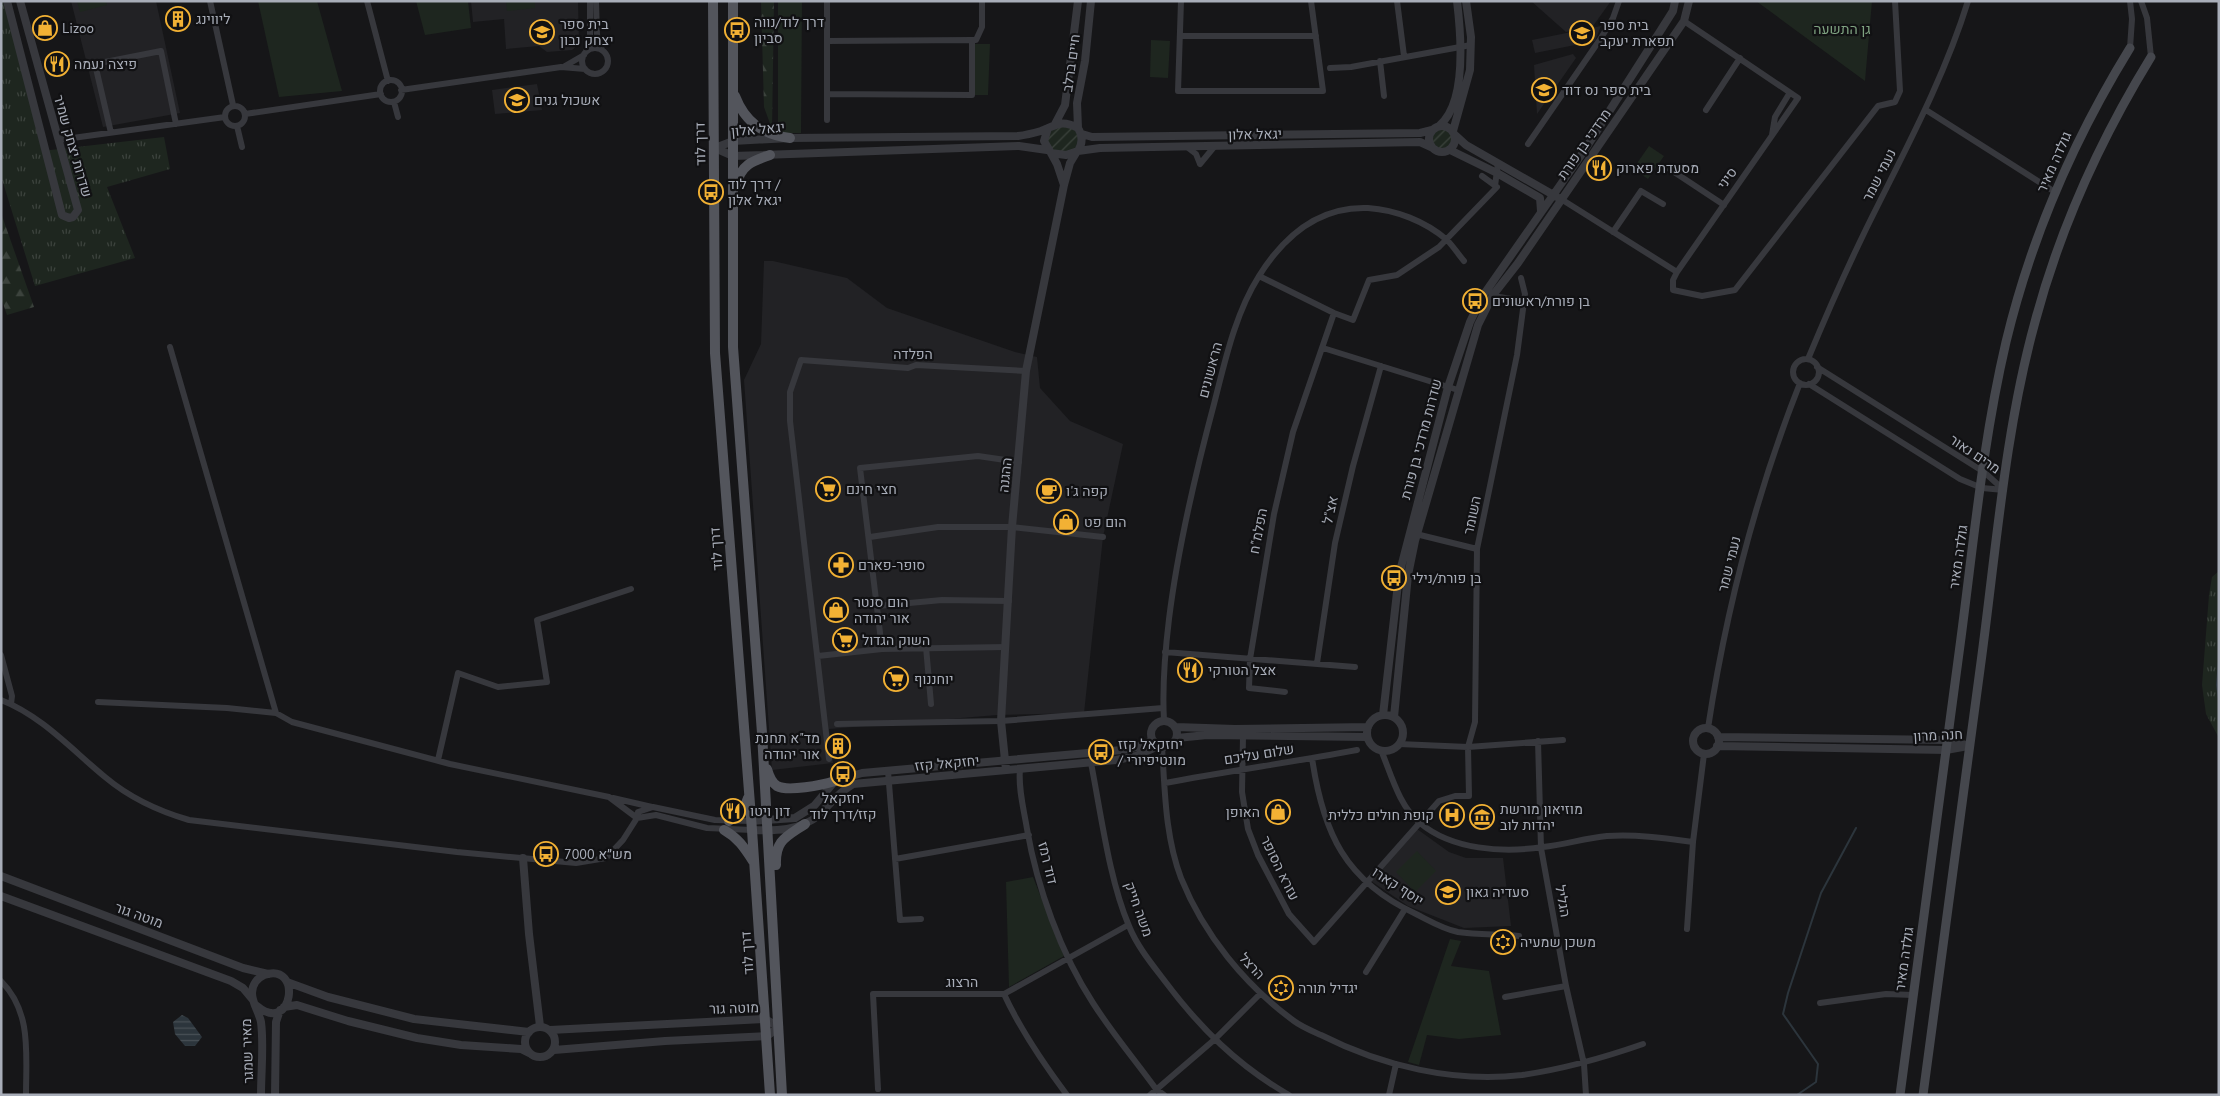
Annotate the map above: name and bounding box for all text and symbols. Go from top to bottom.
building icon: ליווינג [165,6,191,32]
place label: ליווינג [196,10,230,28]
place label: דרך לוד/נווה סביון [754,13,824,47]
shop icon: Lizoo [32,15,58,41]
place label: בית ספר יצחק נבון [560,15,613,49]
place label: בית ספר תפארת יעקב [1600,16,1674,50]
bus stop icon: דרך לוד/נווה סביון [724,17,750,43]
place label: Lizoo [62,19,94,37]
school or university icon: בית ספר יצחק נבון [529,19,555,45]
school or university icon: בית ספר תפארת יעקב [1569,20,1595,46]
park label: גן התשעה [1813,20,1871,38]
street label: חיים ברלב [1058,33,1084,93]
restaurant icon: פיצה נעמה [44,51,70,77]
place label: פיצה נעמה [74,55,137,73]
school or university icon: בית ספר נס דוד [1531,77,1557,103]
place label: בית ספר נס דוד [1562,81,1651,99]
school or university icon: אשכול גנים [504,87,530,113]
place label: אשכול גנים [534,91,600,109]
street label: שדרות יצחק שמיר [50,93,96,199]
street label: מרדכי בן פורת [1553,105,1615,183]
street label: יגאל אלון [730,118,786,140]
street label: דרך לוד [691,122,709,166]
street label: יגאל אלון [1228,125,1282,143]
street label: גולדה מאיר [2033,129,2075,195]
street label: נעמי שמר [1858,146,1900,204]
restaurant icon: מסעדת פארוק [1586,155,1612,181]
place label: מסעדת פארוק [1616,159,1699,177]
street label: סיני [1713,164,1741,192]
place label: דרך לוד / יגאל אלון [728,175,782,209]
bus stop icon: דרך לוד / יגאל אלון [698,179,724,205]
bus stop icon: בן פורת/ראשונים [1462,288,1488,314]
place label: בן פורת/ראשונים [1492,292,1591,310]
street label: הראשונים [1194,340,1226,400]
street label: הפלדה [893,345,933,363]
street label: שדרות מרדכי בן פורת [1396,377,1446,501]
street label: מרים נאור [1946,430,2004,478]
street label: ההגנה [994,457,1016,493]
supermarket icon: חצי חינם [815,476,841,502]
cafe icon: קפה ג'ו [1036,478,1062,504]
place label: חצי חינם [846,480,897,498]
place label: קפה ג'ו [1066,482,1108,500]
street label: אצ"ל [1318,494,1342,526]
street label: השומר [1459,494,1485,536]
street label: הפלמ"ח [1245,507,1271,555]
shop icon: הום פט [1053,509,1079,535]
place label: הום פט [1084,513,1126,531]
street label: גולדה מאיר [1945,524,1971,590]
street label: דרך לוד [706,527,726,571]
street label: נעמי שמר [1713,534,1745,594]
pharmacy icon: סופר-פארם [828,552,854,578]
place label: סופר-פארם [858,556,925,574]
bus stop icon: בן פורת/נילי [1381,565,1407,591]
place label: בן פורת/נילי [1412,569,1482,587]
place label: הום סנטר אור יהודה [854,593,910,627]
shop icon: הום סנטר אור יהודה [823,597,849,623]
supermarket icon: השוק הגדול [832,627,858,653]
place label: השוק הגדול [862,631,930,649]
restaurant icon: אצל הטורקי [1177,657,1203,683]
place label: אצל הטורקי [1208,661,1276,679]
supermarket icon: יוחננוף [883,666,909,692]
place label: יוחננוף [914,670,953,688]
street label: חנה מרון [1913,725,1963,745]
place label: מד"א תחנת אור יהודה [755,729,820,763]
building icon: מד"א תחנת אור יהודה [825,733,851,759]
place label: יחזקאל קזז / מונטיפיורי [1117,735,1186,769]
bus stop icon: יחזקאל קזז / מונטיפיורי [1088,739,1114,765]
street label: שלום עליכם [1223,740,1295,768]
street label: יחזקאל קזז [914,751,980,775]
bus stop icon: יחזקאל קזז/דרך לוד [830,761,856,787]
place label: יחזקאל קזז/דרך לוד [809,789,877,823]
restaurant icon: דון ויטו [720,798,746,824]
shop icon: האופן [1265,799,1291,825]
place label: מוזיאון מורשת יהדות לוב [1500,800,1583,834]
place label: דון ויטו [750,802,790,820]
hospital icon: קופת חולים כללית [1439,802,1465,828]
place label: האופן [1226,803,1260,821]
museum icon: מוזיאון מורשת יהדות לוב [1469,804,1495,830]
place label: קופת חולים כללית [1328,806,1434,824]
street label: עזרא הסופר [1257,833,1303,903]
street label: דוד רמז [1034,840,1062,886]
bus stop icon: מש״א 7000 [533,841,559,867]
place label: מש״א 7000 [564,845,632,863]
street label: יוסף קארו [1369,863,1427,909]
street label: משה חייק [1121,879,1157,939]
school or university icon: סעדיה גאון [1435,879,1461,905]
place label: סעדיה גאון [1466,883,1529,901]
street label: הגליל [1551,884,1575,918]
street label: מוטה גור [112,898,166,932]
street label: גולדה מאיר [1891,926,1917,992]
synagogue icon: משכן שמעיה [1490,929,1516,955]
street label: דרך לוד [737,931,757,975]
place label: משכן שמעיה [1520,933,1596,951]
street label: הרצל [1235,949,1269,983]
street label: הרצוג [946,973,978,991]
synagogue icon: יגדיל תורה [1268,975,1294,1001]
place label: יגדיל תורה [1298,979,1358,997]
street label: מוטה גור [709,998,759,1018]
street label: מאיר שמגר [237,1018,257,1084]

